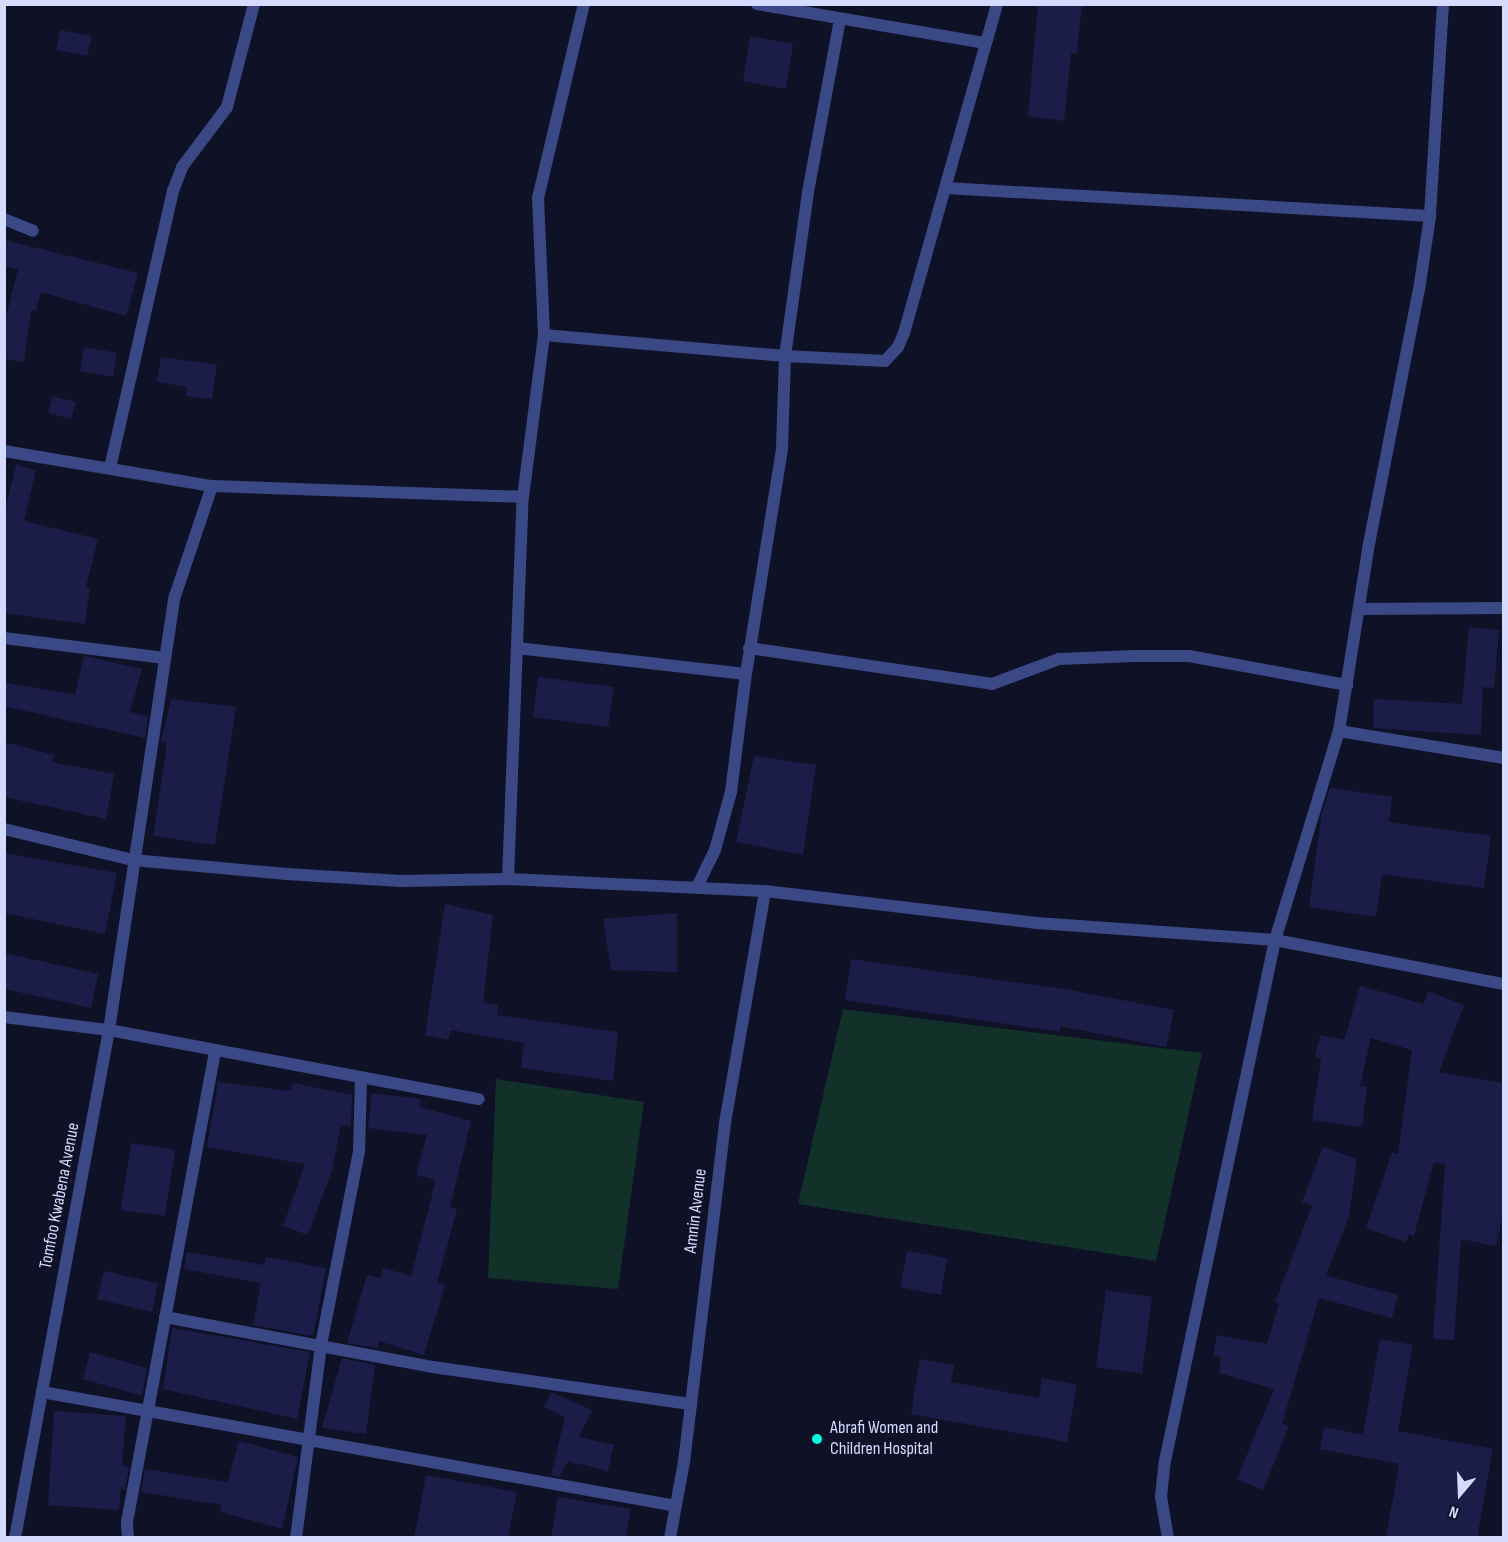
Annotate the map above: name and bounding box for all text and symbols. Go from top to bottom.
street label: Tomfoo Kwabena Avenue [35,1121,85,1271]
street label: Amnin Avenue [680,1167,712,1255]
place label: Abrafi Women and Children Hospital [830,1418,938,1460]
marker: Abrafi Women and Children Hospital [808,1430,826,1448]
north arrow [1430,1464,1490,1524]
text: N [1447,1501,1461,1522]

